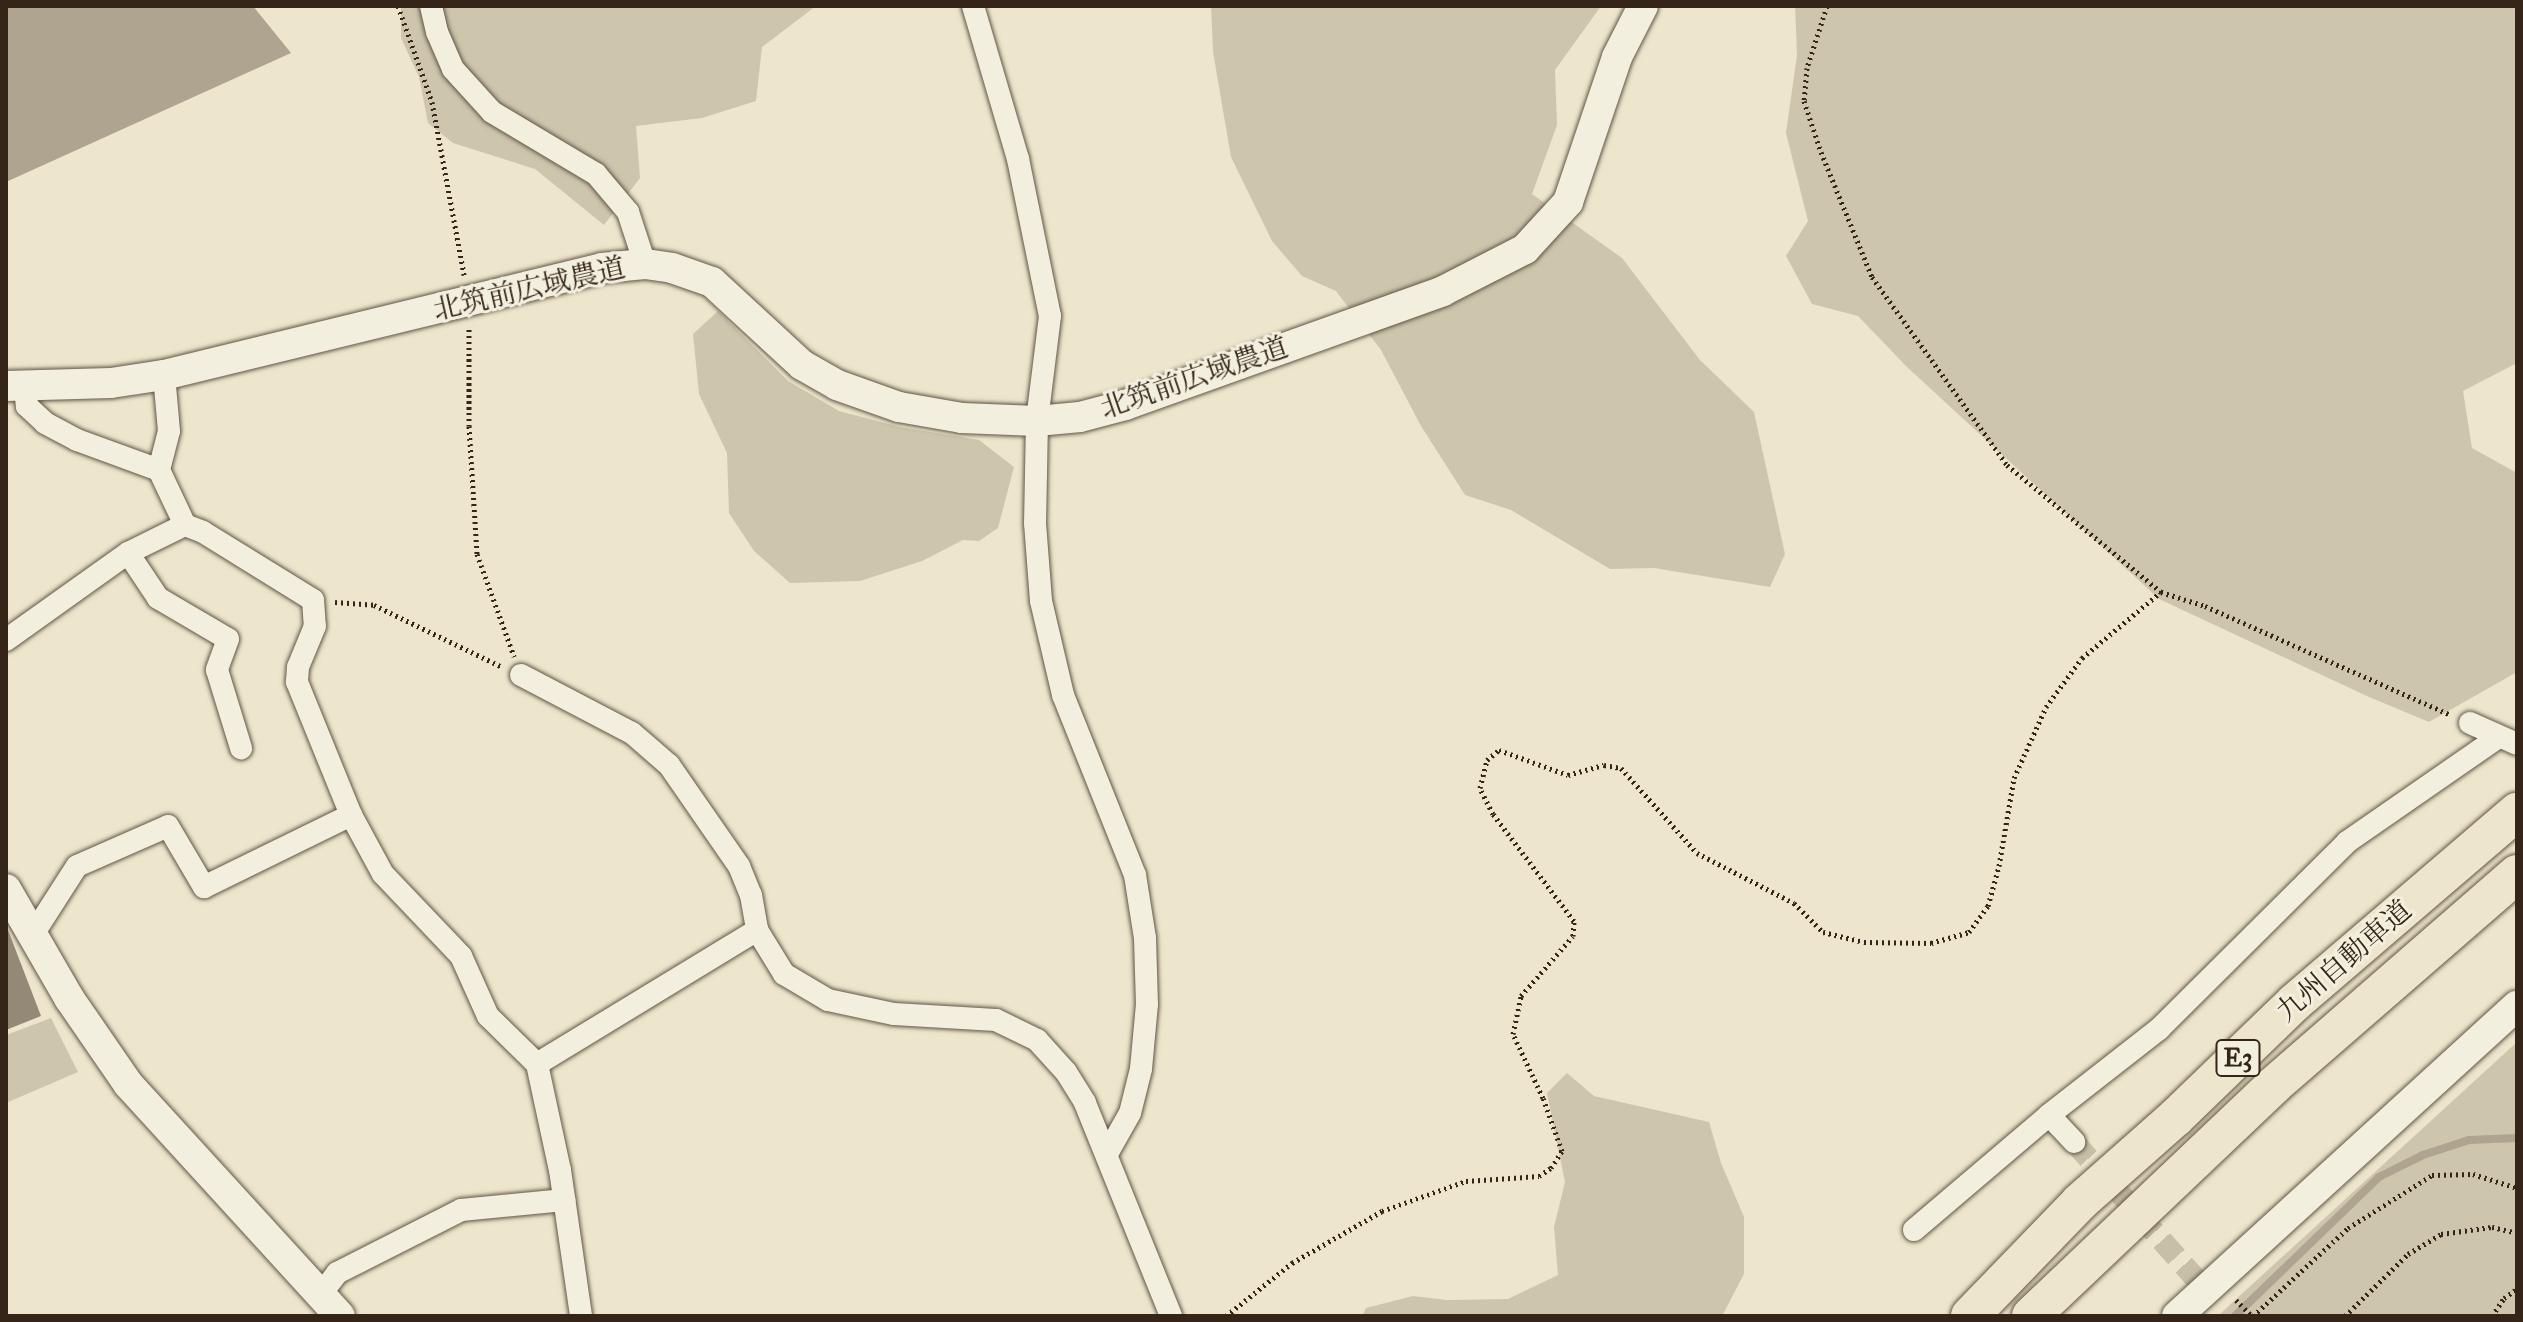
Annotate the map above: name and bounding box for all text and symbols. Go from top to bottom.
street label: 北筑前広域農道 [430,251,628,327]
street label: 北筑前広域農道 [1096,330,1292,426]
street label: 九州自動車道 [2270,893,2418,1029]
road number: E3 [2214,1036,2262,1080]

